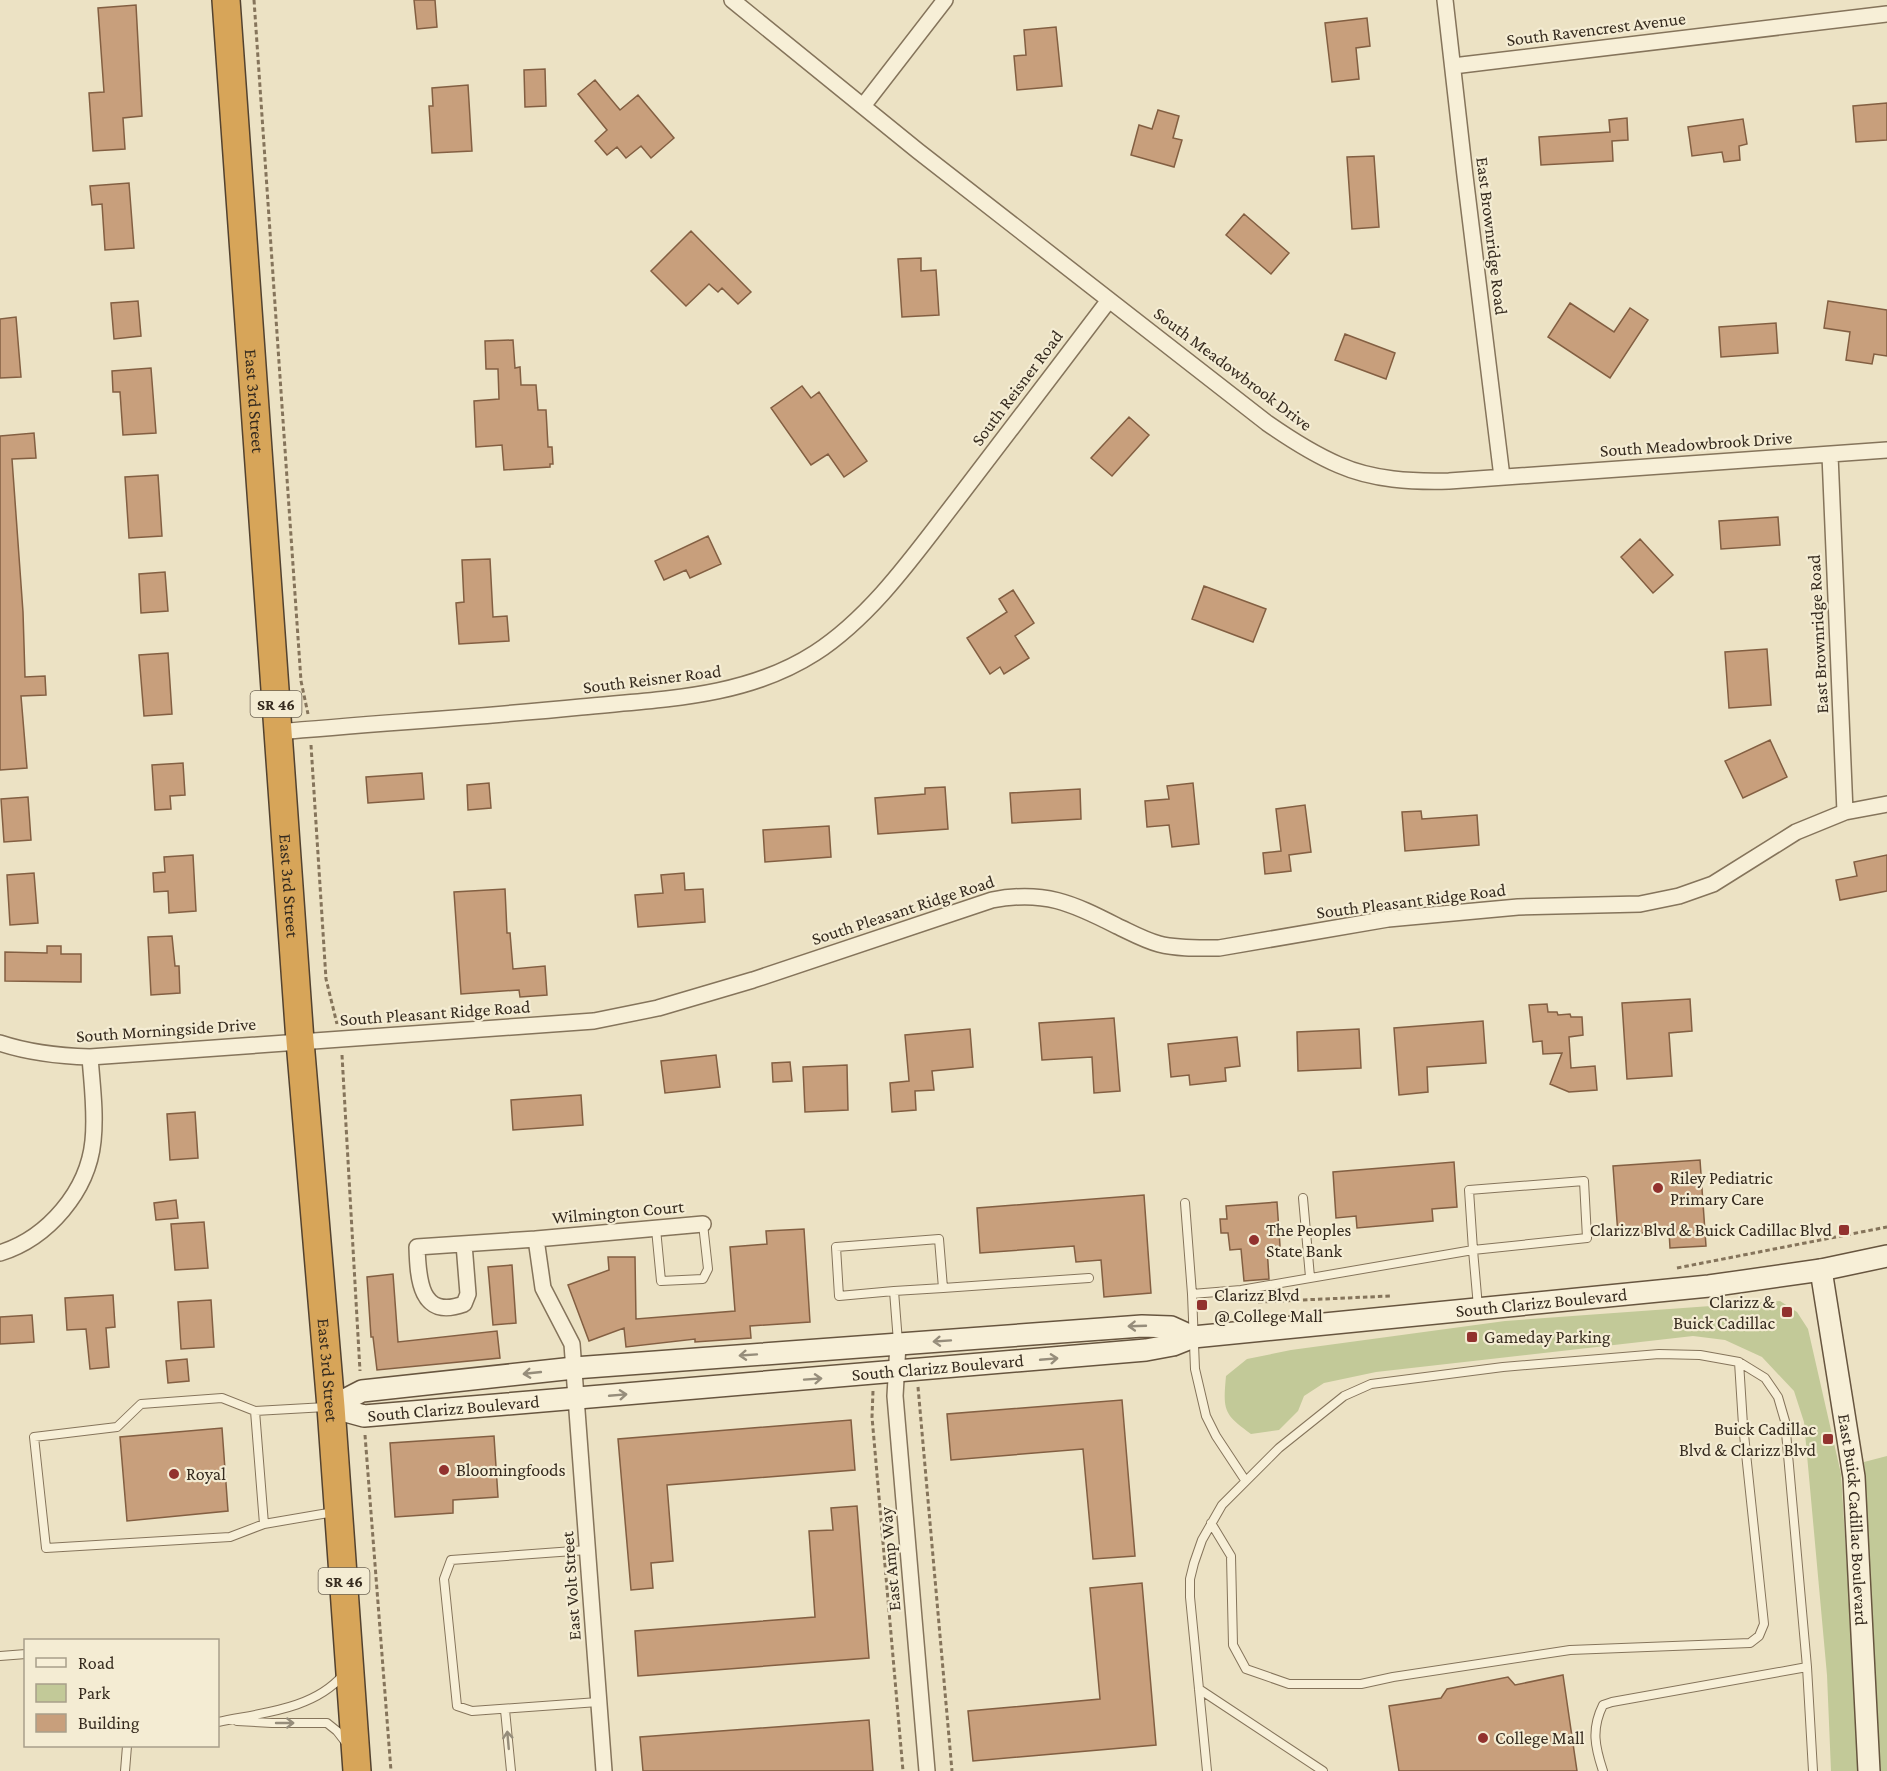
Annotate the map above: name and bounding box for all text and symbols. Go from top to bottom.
street label: South Ravencrest Avenue [1505,8,1687,50]
street label: East Brownridge Road [1472,156,1512,317]
street label: South Meadowbrook Drive [1150,303,1316,435]
street label: South Reisner Road [967,326,1067,450]
street label: East 3rd Street [241,348,268,455]
street label: South Meadowbrook Drive [1599,427,1793,461]
street label: East Brownridge Road [1804,553,1832,714]
street label: South Reisner Road [582,661,723,697]
road number: SR 46 [250,691,302,717]
street label: East 3rd Street [275,833,303,939]
street label: South Pleasant Ridge Road [809,871,997,949]
street label: South Pleasant Ridge Road [1315,879,1507,923]
street label: South Pleasant Ridge Road [339,996,531,1030]
street label: South Morningside Drive [75,1014,257,1046]
place label: Riley Pediatric Primary Care [1670,1168,1773,1209]
marker: Riley Pediatric Primary Care [1651,1181,1665,1195]
street label: Wilmington Court [551,1196,686,1228]
place label: The Peoples State Bank [1266,1220,1351,1261]
place label: Clarizz Blvd & Buick Cadillac Blvd [1590,1220,1833,1240]
marker: Clarizz Blvd & Buick Cadillac Blvd [1837,1223,1851,1237]
marker: The Peoples State Bank [1247,1233,1261,1247]
street label: South Clarizz Boulevard [1455,1284,1629,1321]
place label: Clarizz Blvd @ College Mall [1214,1285,1323,1326]
place label: Clarizz & Buick Cadillac [1673,1292,1776,1333]
marker: Clarizz Blvd @ College Mall [1195,1298,1209,1312]
marker: Clarizz & Buick Cadillac [1780,1305,1794,1319]
street label: East 3rd Street [314,1317,342,1424]
one-way arrow [1127,1321,1147,1332]
place label: Gameday Parking [1484,1327,1611,1347]
marker: Gameday Parking [1465,1330,1479,1344]
one-way arrow [933,1335,953,1346]
one-way arrow [738,1350,758,1361]
street label: South Clarizz Boulevard [851,1350,1025,1385]
one-way arrow [1038,1353,1058,1364]
one-way arrow [523,1368,543,1379]
one-way arrow [802,1373,822,1384]
one-way arrow [608,1389,628,1400]
street label: South Clarizz Boulevard [367,1391,541,1426]
street label: East Buick Cadillac Boulevard [1834,1412,1872,1627]
place label: Buick Cadillac Blvd & Clarizz Blvd [1679,1419,1817,1460]
marker: Buick Cadillac Blvd & Clarizz Blvd [1821,1432,1835,1446]
place label: Bloomingfoods [456,1460,566,1480]
marker: Bloomingfoods [437,1463,451,1477]
place label: Royal [186,1464,226,1484]
marker: Royal [167,1467,181,1481]
street label: East Amp Way [875,1505,905,1612]
street label: East Volt Street [557,1530,585,1641]
road number: SR 46 [318,1568,370,1594]
legend [24,1639,219,1747]
text: Road [78,1653,115,1673]
text: Park [78,1683,110,1703]
text: Building [78,1713,140,1733]
one-way arrow [274,1717,294,1729]
place label: College Mall [1495,1728,1585,1748]
one-way arrow [502,1731,513,1751]
marker: College Mall [1476,1731,1490,1745]

